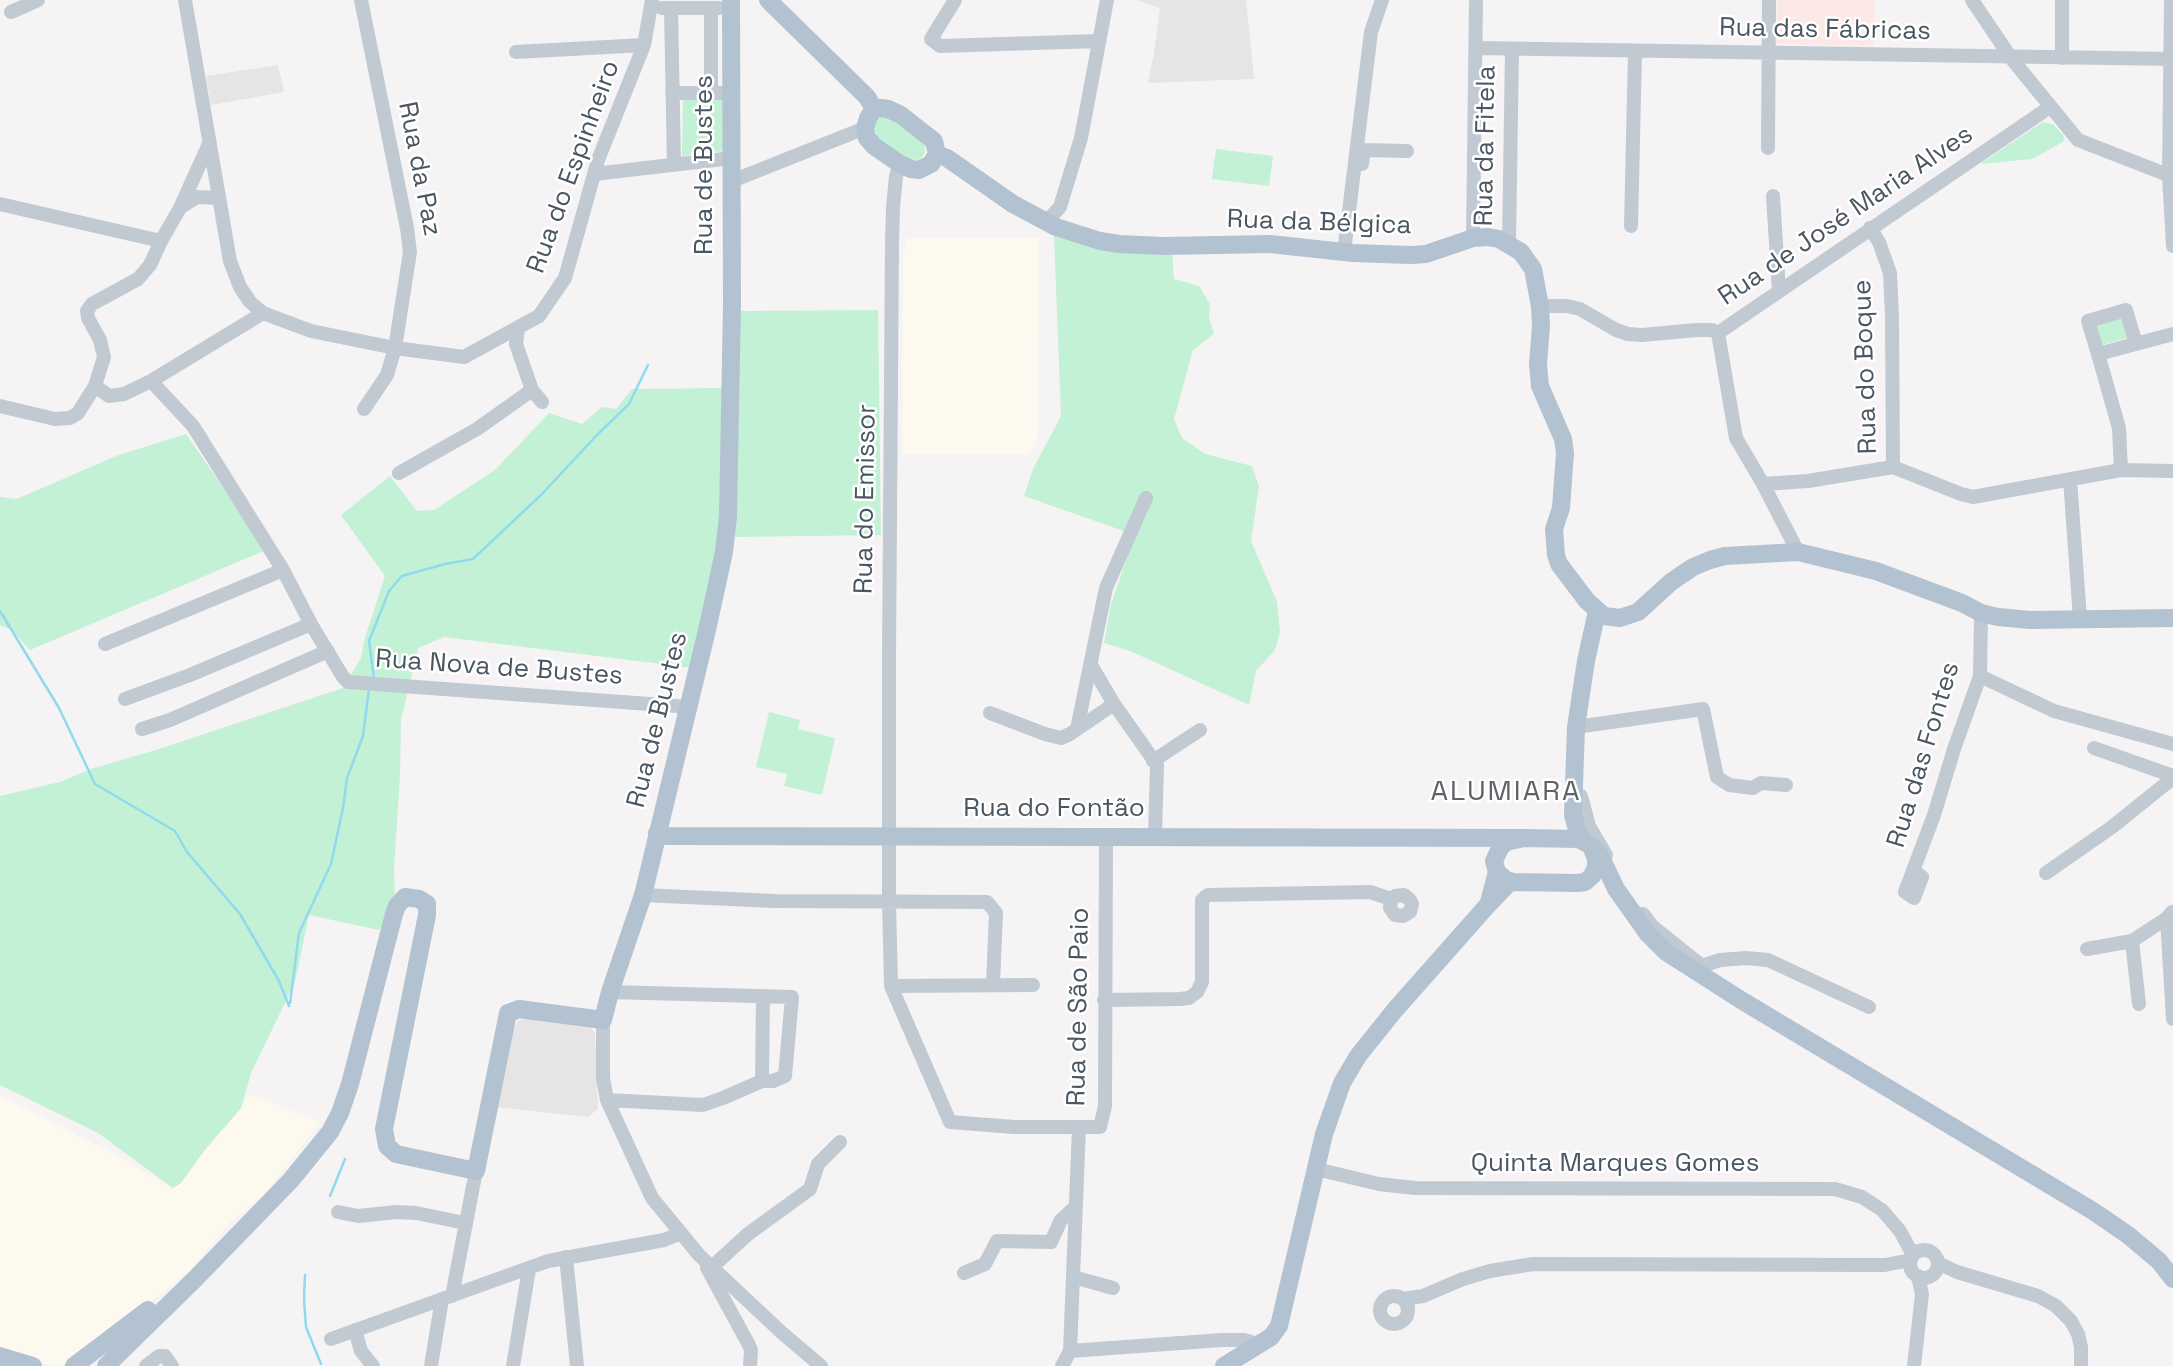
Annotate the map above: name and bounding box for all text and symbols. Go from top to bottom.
street label: Rua das Fábricas [1719,13,1931,47]
street label: Rua do Espinheiro [521,56,627,278]
street label: Rua da Fitela [1469,65,1503,227]
street label: Rua de Bustes [689,75,721,255]
street label: Rua da Paz [391,99,447,239]
street label: Rua de José Maria Alves [1713,119,1979,313]
street label: Rua da Bélgica [1226,204,1412,242]
street label: Rua do Boque [1847,279,1885,455]
street label: Rua do Emissor [849,404,883,594]
street label: Rua de Bustes [621,629,695,811]
street label: Rua Nova de Bustes [374,644,624,692]
street label: Rua das Fontes [1881,659,1967,851]
district label: ALUMIARA [1431,775,1581,809]
street label: Rua do Fontão [963,793,1145,825]
street label: Rua de São Paio [1062,907,1096,1107]
street label: Quinta Marques Gomes [1471,1148,1759,1180]

